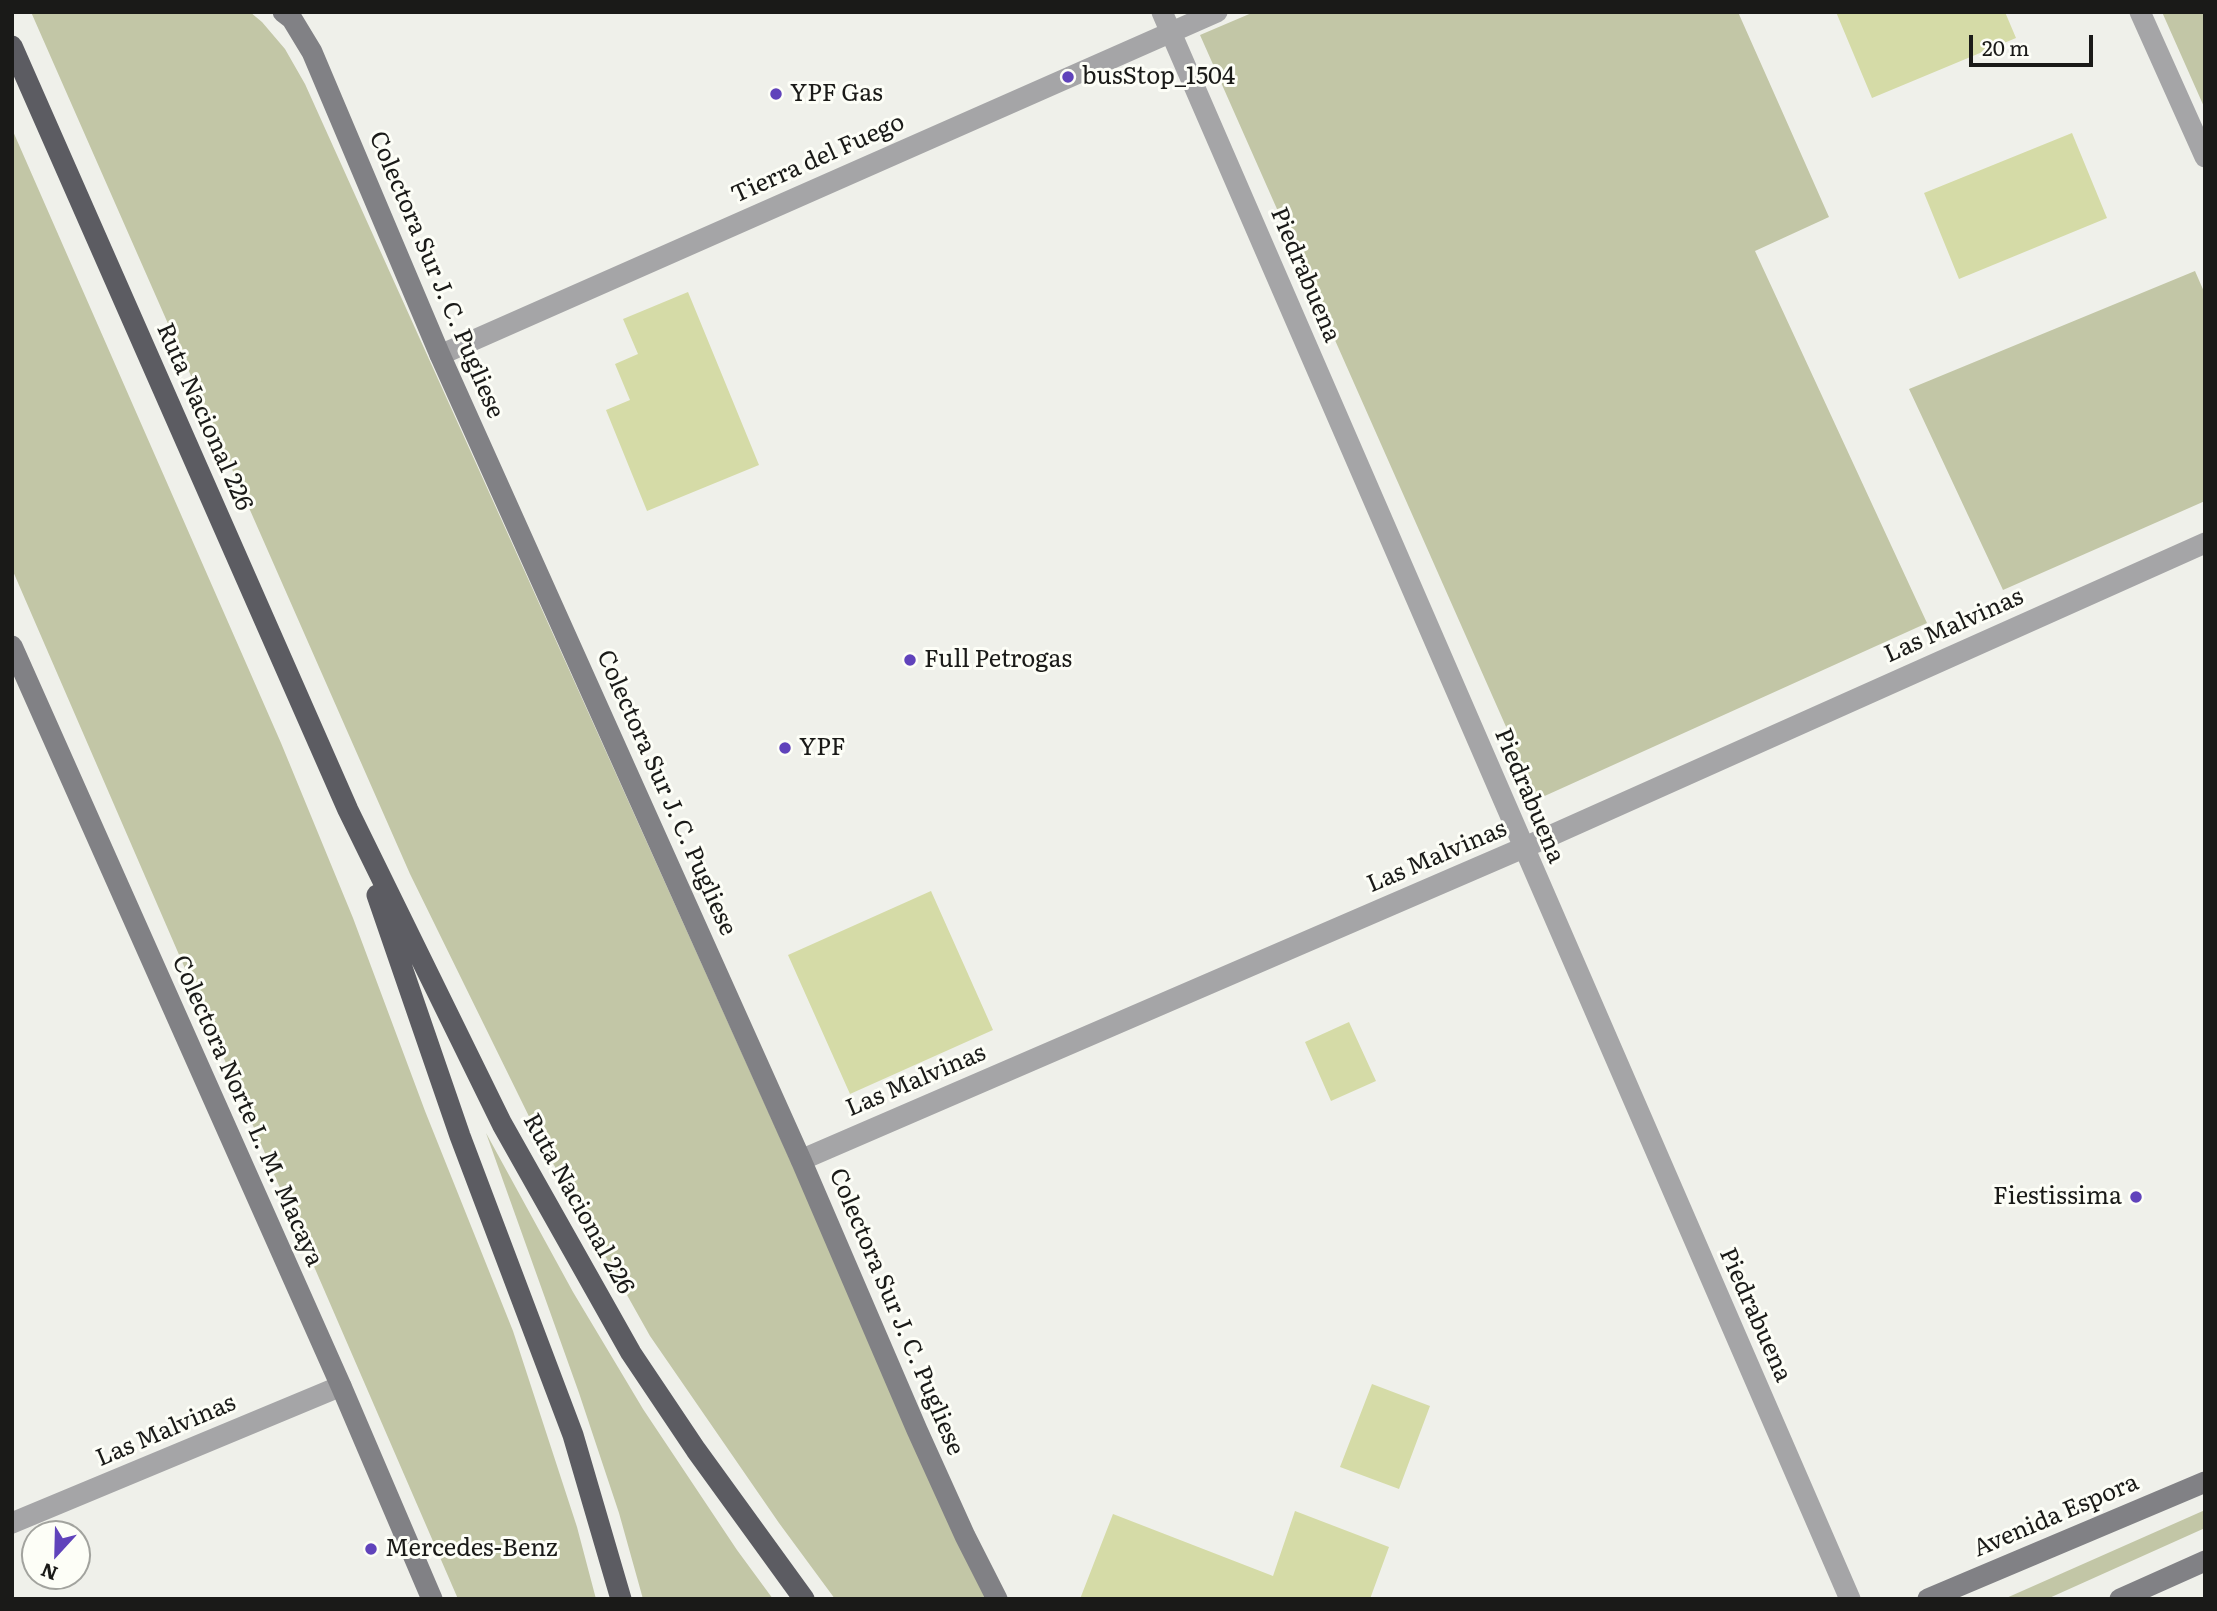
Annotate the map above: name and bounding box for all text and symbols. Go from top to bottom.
scale bar [1972,21,2096,65]
text: 20 m [1982,31,2029,62]
place label: busStop_1504 [1082,63,1235,91]
marker: busStop_1504 [1060,69,1076,85]
place label: YPF Gas [790,80,883,108]
marker: YPF Gas [768,86,784,102]
street label: Tierra del Fuego [727,108,909,210]
street label: Colectora Sur J. C. Pugliese [362,127,510,423]
street label: Piedrabuena [1264,203,1346,347]
street label: Ruta Nacional 226 [150,319,258,515]
street label: Las Malvinas [1880,583,2028,669]
street label: Colectora Sur J. C. Pugliese [590,646,742,940]
place label: Full Petrogas [924,646,1072,674]
marker: Full Petrogas [902,652,918,668]
street label: Piedrabuena [1488,724,1570,868]
place label: YPF [799,734,845,762]
marker: YPF [777,740,793,756]
street label: Las Malvinas [1363,815,1511,899]
street label: Colectora Norte L. M. Macaya [165,951,329,1271]
street label: Las Malvinas [842,1039,990,1123]
street label: Ruta Nacional 226 [516,1109,640,1299]
street label: Colectora Sur J. C. Pugliese [822,1164,970,1460]
place label: Fiestissima [1993,1183,2122,1211]
marker: Fiestissima [2128,1189,2144,1205]
street label: Piedrabuena [1713,1243,1797,1387]
street label: Las Malvinas [92,1389,240,1473]
street label: Avenida Espora [1969,1468,2143,1564]
north arrow [21,1520,91,1590]
place label: Mercedes-Benz [385,1535,558,1563]
marker: Mercedes-Benz [363,1541,379,1557]
text: N [36,1557,62,1589]

